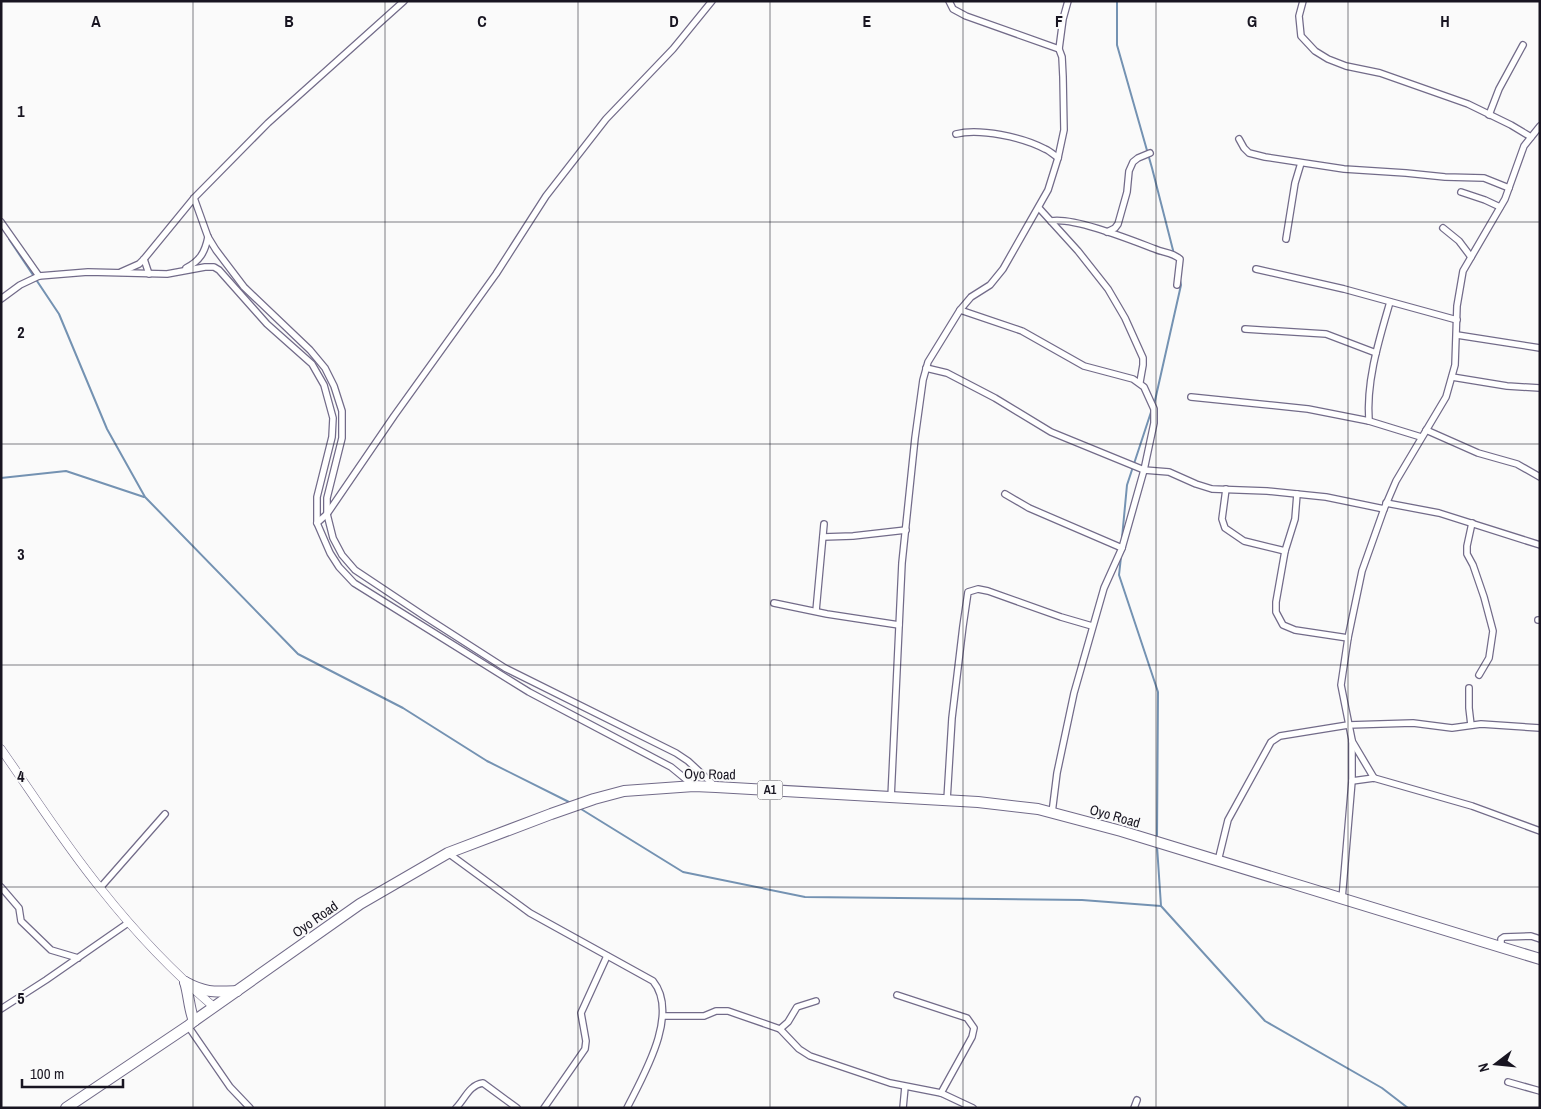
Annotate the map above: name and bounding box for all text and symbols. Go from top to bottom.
text: A [91,10,101,32]
text: B [284,10,294,32]
text: C [477,10,487,32]
text: D [669,10,679,32]
text: E [863,10,872,32]
text: F [1055,10,1063,32]
text: G [1247,10,1257,32]
text: H [1440,10,1450,32]
text: 1 [17,100,25,122]
text: 2 [17,321,25,343]
text: 3 [17,543,25,565]
text: 4 [17,765,25,787]
street label: Oyo Road [684,765,736,783]
road number: A1 [758,780,782,800]
street label: Oyo Road [1088,800,1142,832]
street label: Oyo Road [289,897,341,941]
text: 5 [17,987,25,1009]
north arrow [1471,1039,1521,1089]
scale bar [22,1056,124,1088]
text: N [1474,1061,1493,1074]
text: 100 m [30,1063,64,1084]

